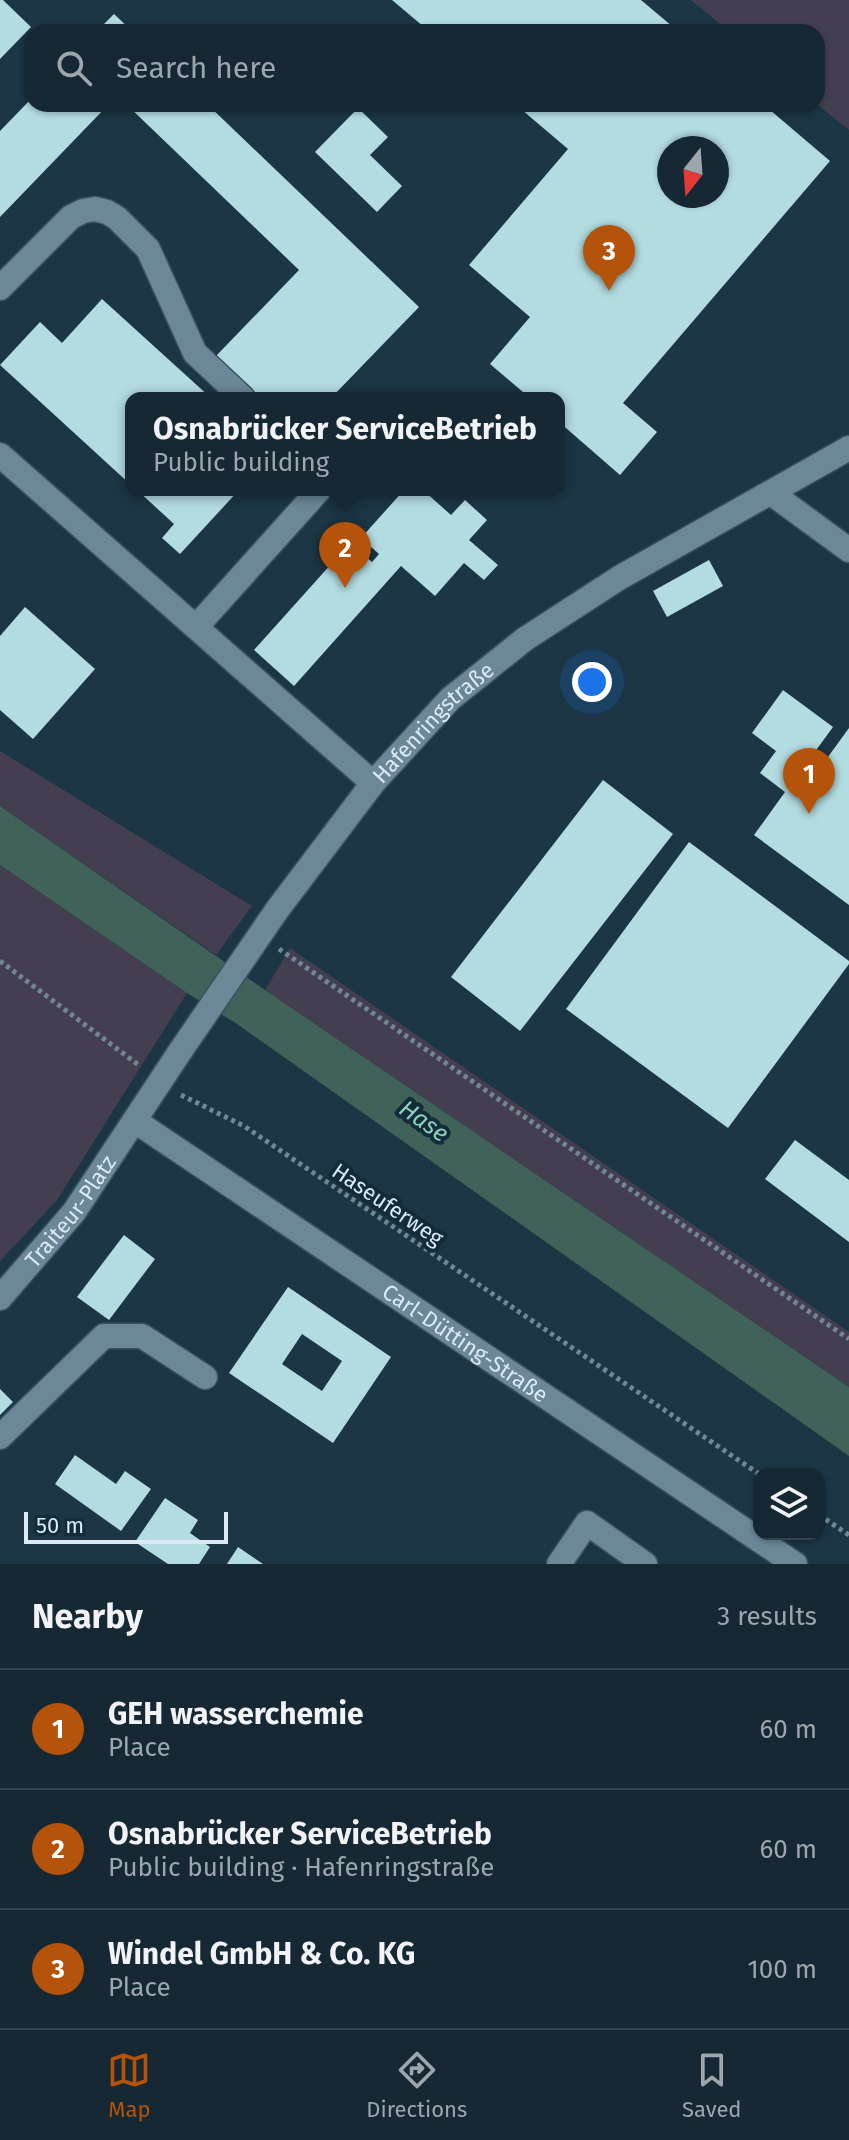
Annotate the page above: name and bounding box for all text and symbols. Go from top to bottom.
search box [24,24,825,112]
icon: search [52,46,96,90]
text: Search here [116,50,276,86]
north arrow [657,136,729,208]
pin: 3 [583,225,635,291]
popup [125,392,565,496]
text: Osnabrücker ServiceBetrieb [153,411,537,447]
text: Public building [153,447,329,478]
pin: 2 [319,522,371,588]
street label: Hafenringstraße [367,656,499,789]
your location [572,662,612,702]
pin: 1 [783,748,835,814]
water label: Hase [394,1094,454,1148]
street label: Traiteur-Platz [19,1150,122,1273]
street label: Haseuferweg [327,1157,449,1252]
street label: Carl-Dütting-Straße [377,1278,553,1408]
map controls [753,1468,825,1540]
button: layers [753,1468,825,1540]
scale bar [24,1508,228,1544]
text: 50 m [36,1512,84,1539]
text: Nearby [32,1596,143,1637]
text: 3 results [717,1601,817,1632]
text: GEH wasserchemie [108,1696,363,1732]
text: 1 [52,1714,64,1745]
text: 60 m [759,1714,817,1745]
text: Place [108,1732,171,1763]
text: Osnabrücker ServiceBetrieb [108,1816,492,1852]
text: 2 [51,1834,65,1865]
text: 60 m [759,1834,817,1865]
text: Public building · Hafenringstraße [108,1852,494,1883]
text: Windel GmbH & Co. KG [108,1936,415,1972]
text: 3 [51,1954,65,1985]
text: 100 m [748,1954,817,1985]
text: Place [108,1972,171,2003]
tab: Map [107,2048,151,2123]
tab: Directions [366,2048,467,2123]
tab: Saved [682,2048,742,2123]

